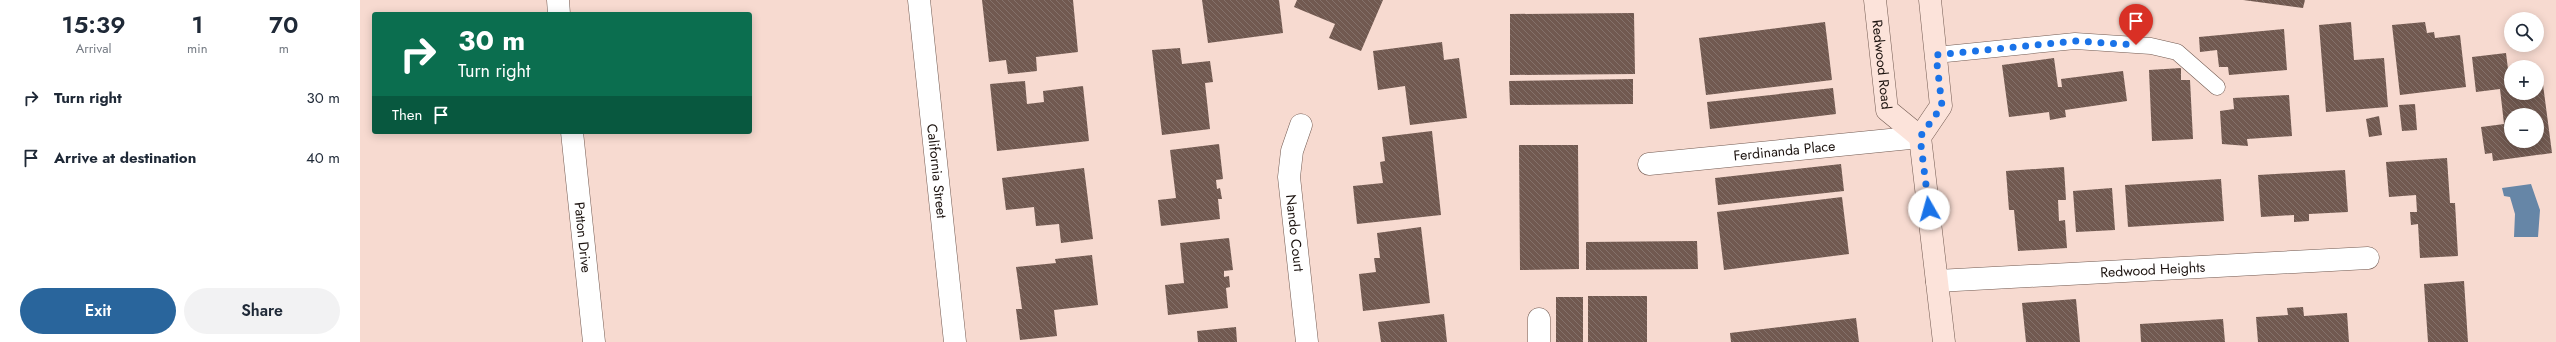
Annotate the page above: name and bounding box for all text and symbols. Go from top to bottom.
pin [2119,4,2153,45]
text: 15:39 [62,7,126,42]
text: 1 [191,7,203,42]
text: 70 [269,7,298,42]
icon: arrive [2125,10,2147,32]
map controls [2504,12,2544,148]
button: search [2504,12,2544,52]
street label: Redwood Road [1867,19,1897,110]
text: 30 m [458,20,525,61]
icon: right [392,28,444,80]
text: Arrival [76,39,111,58]
text: min [187,39,207,58]
text: m [279,39,289,58]
text: Turn right [458,58,530,84]
button: + [2504,60,2544,100]
icon: right [20,87,42,109]
text: Turn right [54,87,122,109]
text: 30 m [307,87,340,109]
text: Then [392,104,422,126]
icon: arrive [430,104,452,126]
button: − [2504,108,2544,148]
street label: California Street [922,123,952,220]
street label: Ferdinanda Place [1732,136,1836,166]
icon: arrive [20,147,42,169]
text: Arrive at destination [54,147,196,169]
text: 40 m [306,147,340,169]
position arrow [1908,188,1950,230]
street label: Nando Court [1281,193,1309,273]
street label: Patton Drive [569,201,597,274]
street label: Redwood Heights [2100,257,2206,282]
button: Exit [20,288,176,334]
button: Share [184,288,340,334]

